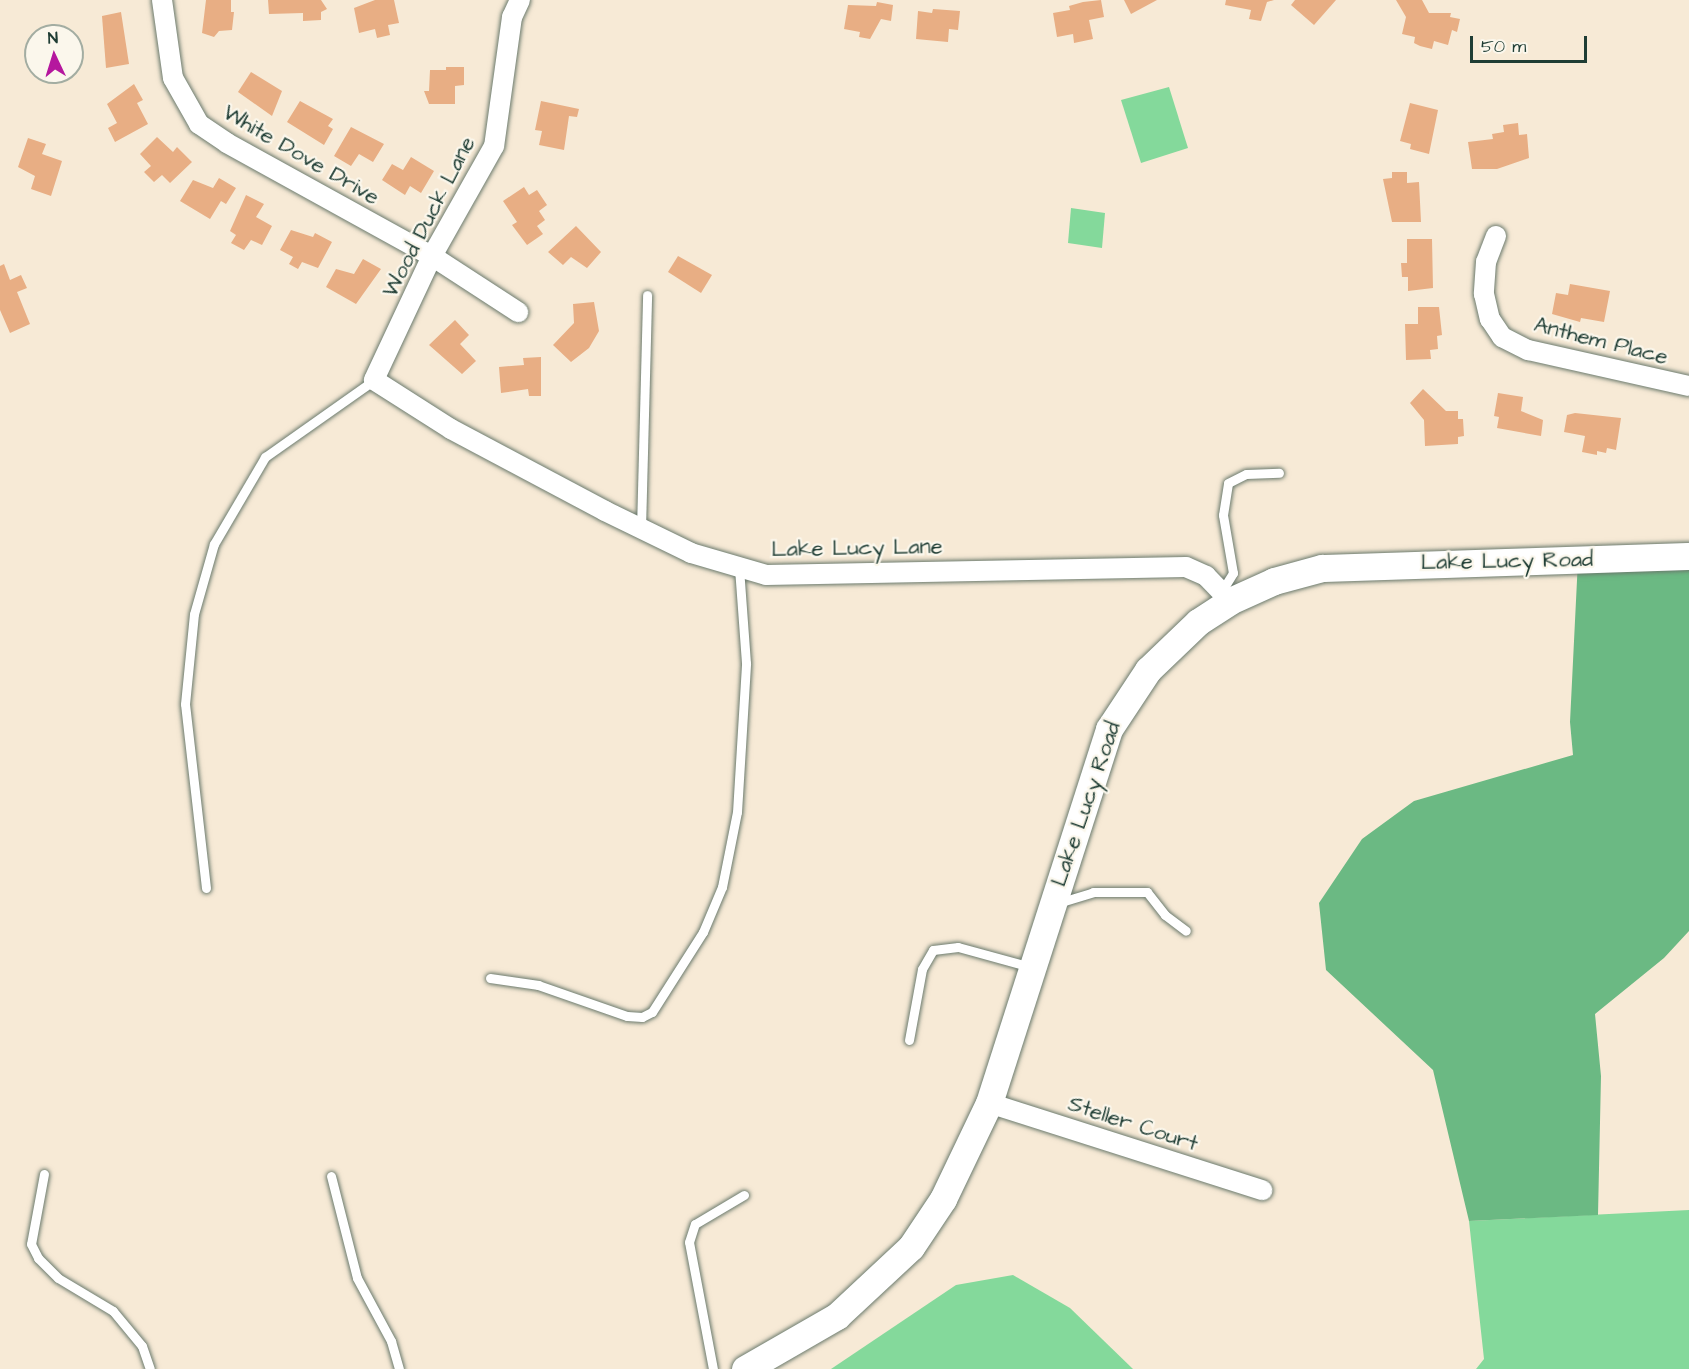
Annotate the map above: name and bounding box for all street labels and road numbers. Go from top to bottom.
street label: White Dove Drive [218,99,384,211]
street label: Wood Duck Lane [377,132,481,302]
street label: Anthem Place [1531,312,1671,370]
street label: Lake Lucy Lane [771,533,943,563]
street label: Lake Lucy Road [1421,546,1593,576]
street label: Lake Lucy Road [1045,718,1127,890]
street label: Steller Court [1065,1091,1201,1157]

